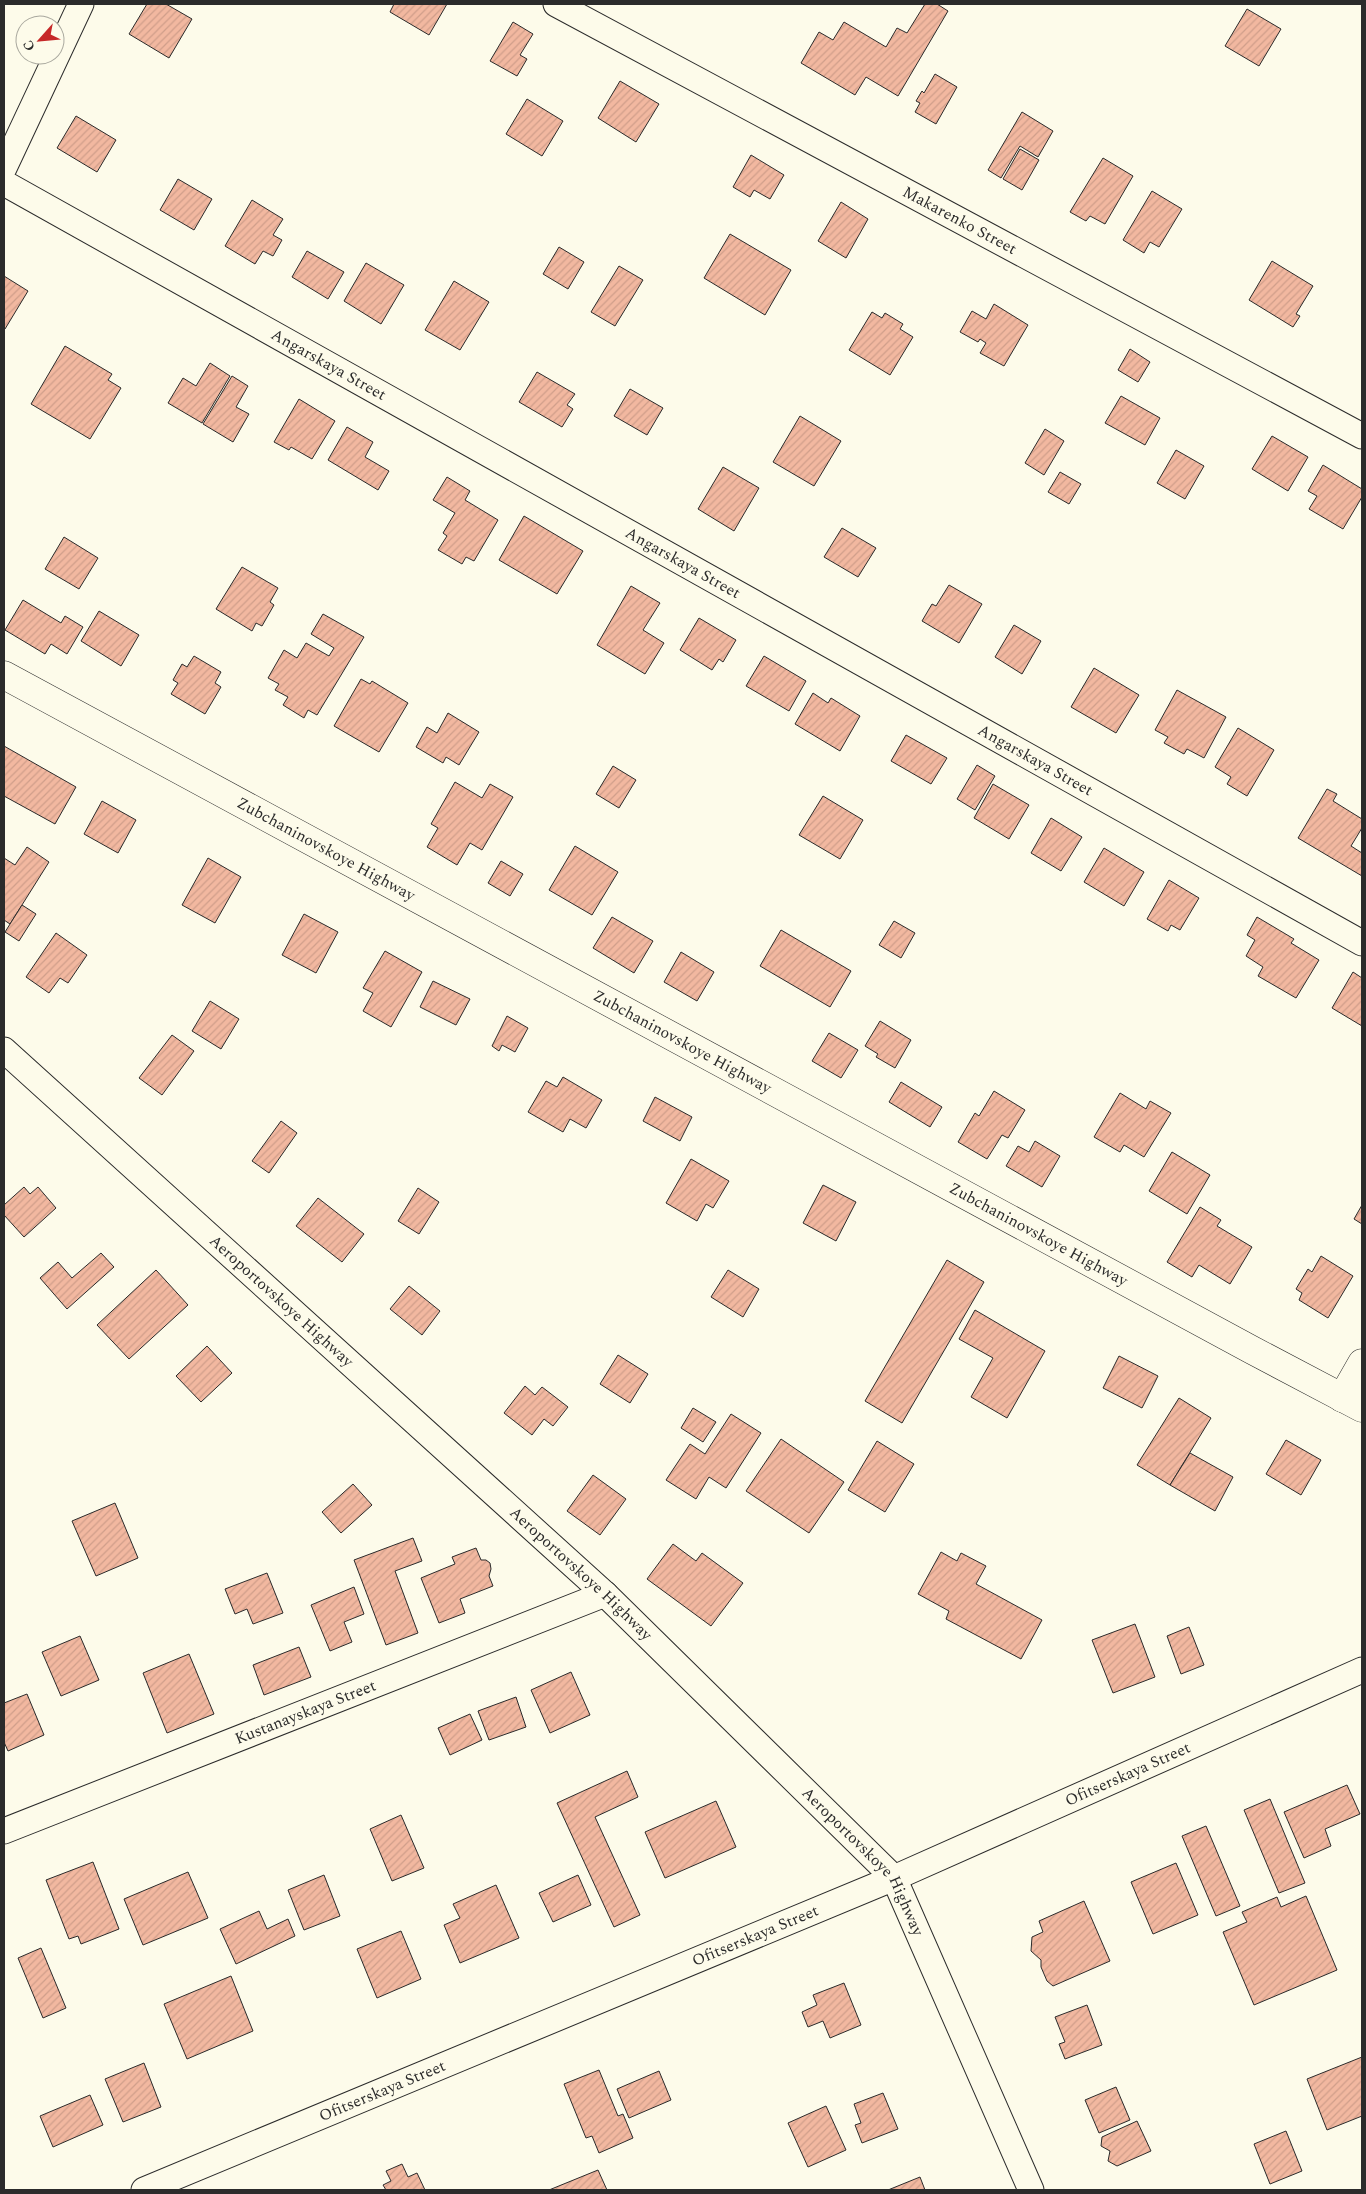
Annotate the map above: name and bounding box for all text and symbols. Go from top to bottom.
north arrow [15,15,65,65]
text: С [17,36,40,55]
street label: Makarenko Street [898,180,1021,261]
street label: Angarskaya Street [267,323,391,407]
street label: Angarskaya Street [621,521,745,605]
street label: Angarskaya Street [973,718,1098,802]
street label: Zubchaninovskoye Highway [232,791,421,908]
street label: Zubchaninovskoye Highway [589,984,777,1101]
street label: Zubchaninovskoye Highway [945,1176,1133,1293]
street label: Aeroportovskoye Highway [204,1229,360,1374]
street label: Aeroportovskoye Highway [504,1501,659,1647]
street label: Kustanayskaya Street [231,1673,380,1751]
street label: Ofitserskaya Street [1061,1736,1195,1813]
street label: Aeroportovskoye Highway [796,1781,930,1941]
street label: Ofitserskaya Street [688,1899,823,1973]
street label: Ofitserskaya Street [315,2054,450,2128]

